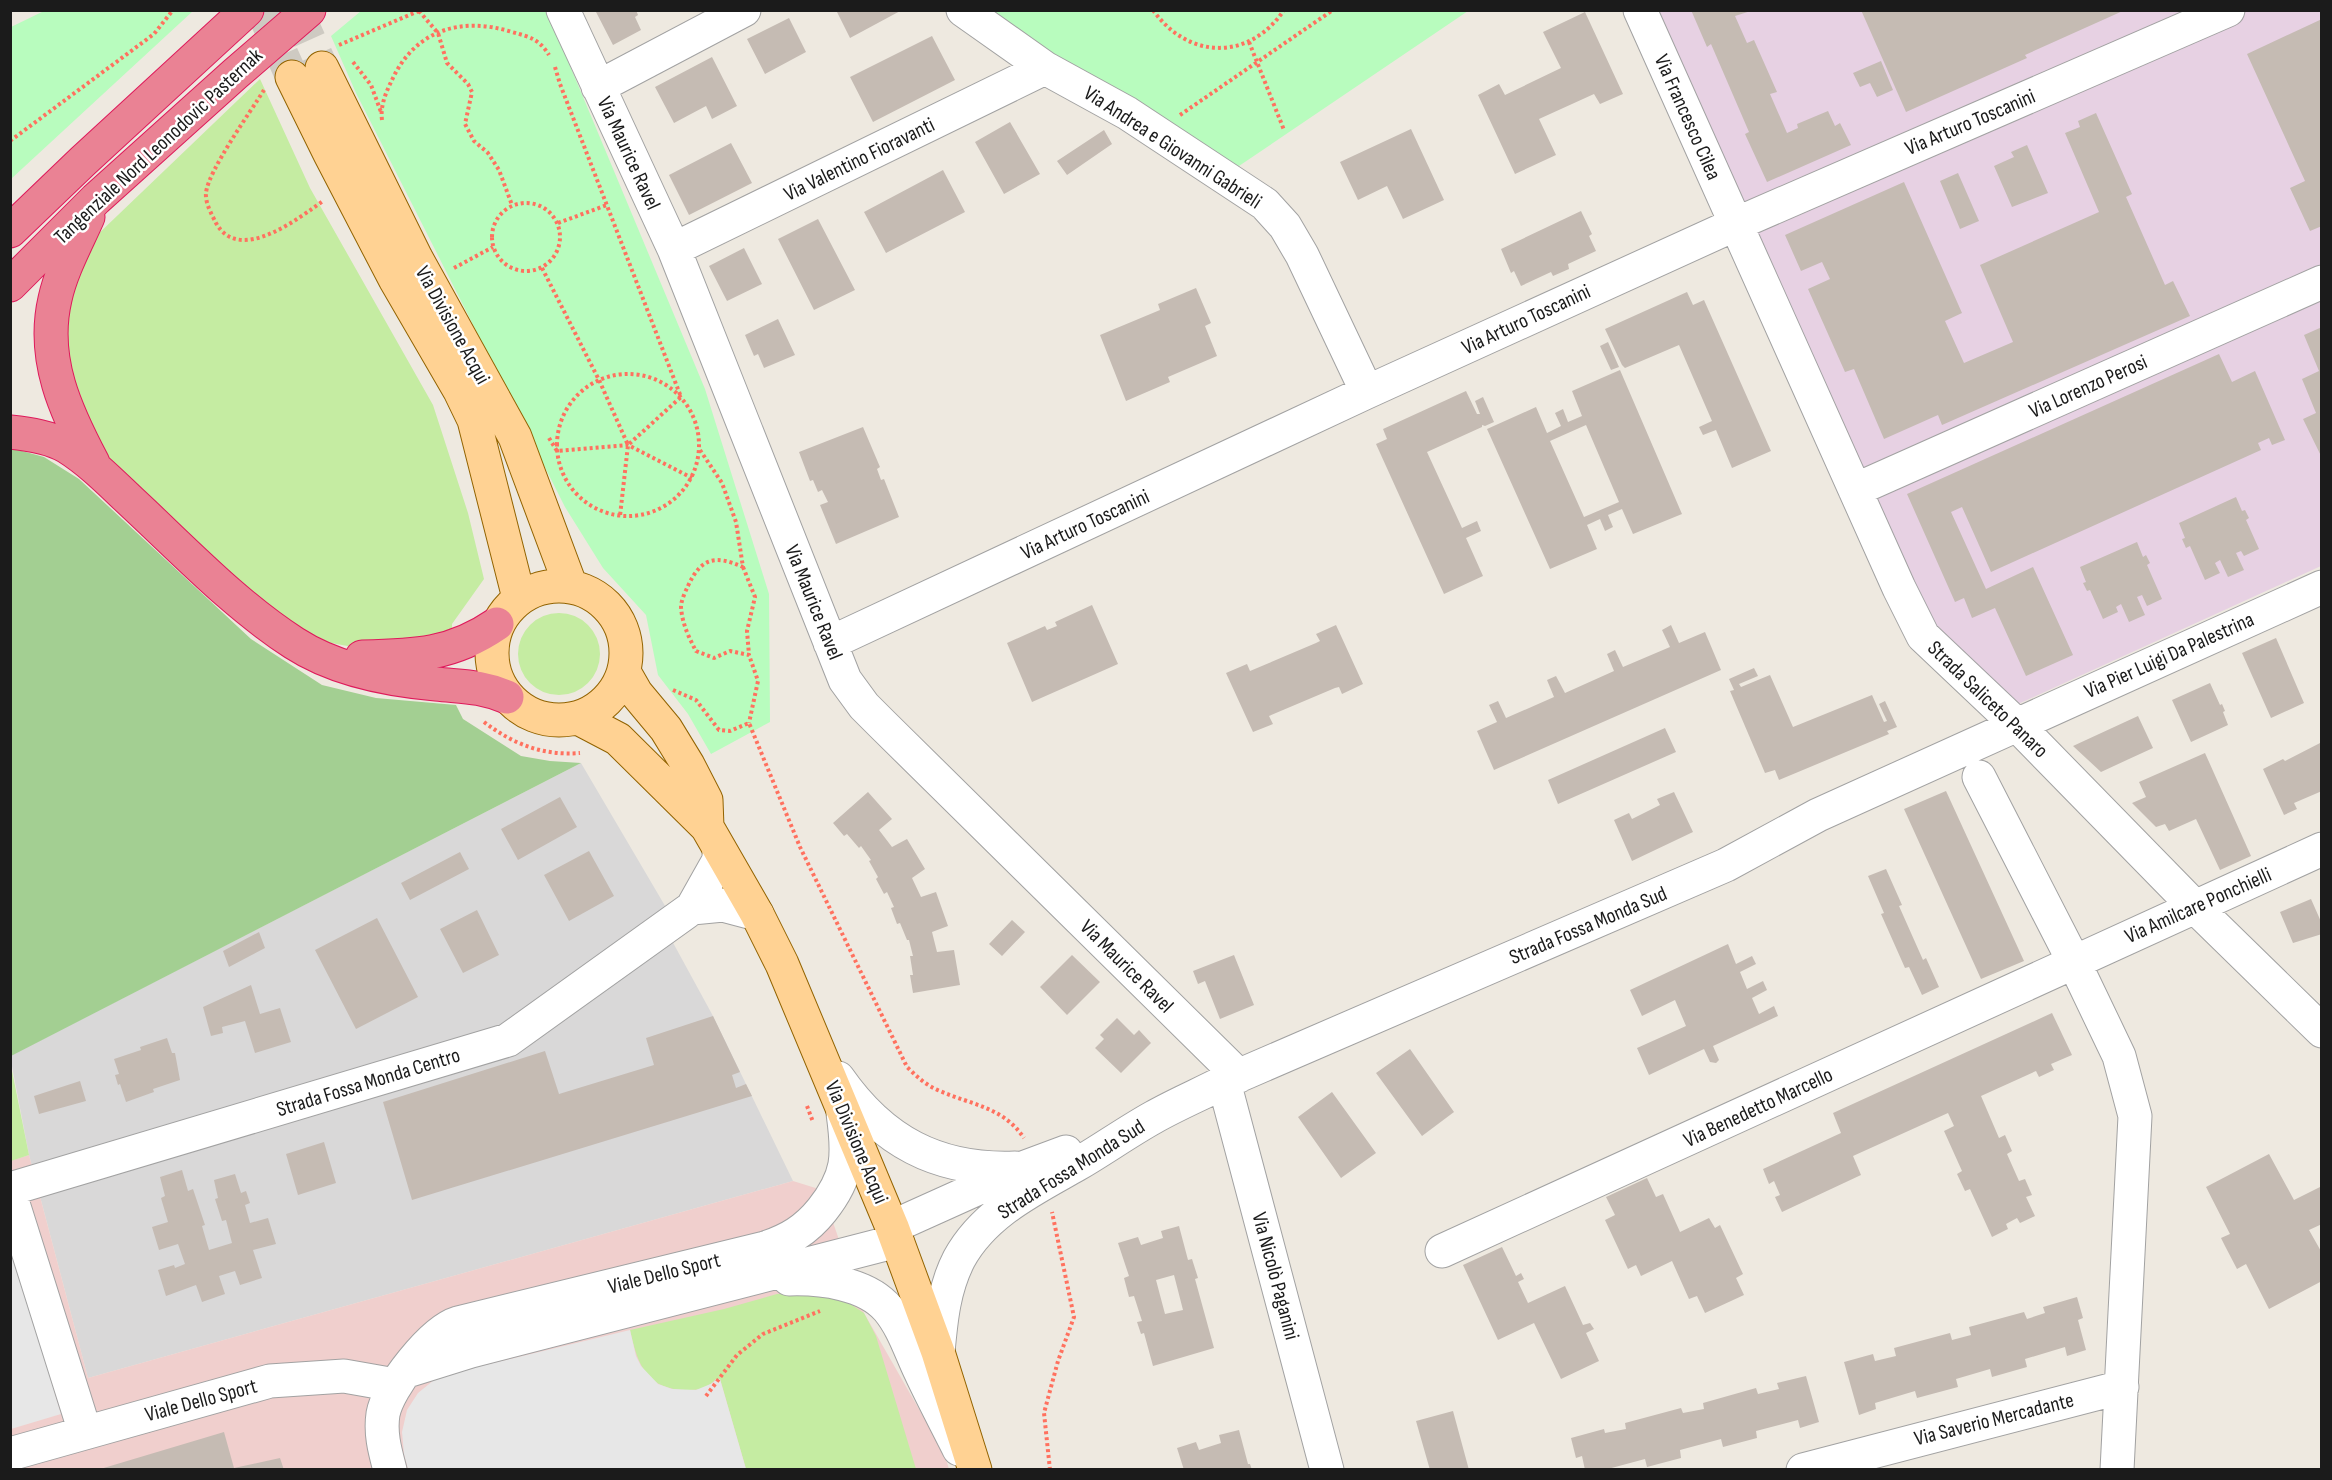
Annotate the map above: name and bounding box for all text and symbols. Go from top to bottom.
street label: Tangenziale Nord Leonodovic Pasternak [49,43,268,250]
street label: Via Francesco Cilea [1649,51,1726,184]
street label: Via Andrea e Giovanni Gabrieli [1079,81,1266,214]
street label: Via Arturo Toscanini [1901,84,2039,161]
street label: Via Maurice Ravel [591,93,666,214]
street label: Via Valentino Fioravanti [780,112,939,207]
street label: Via Divisione Acqui [410,262,495,389]
street label: Via Arturo Toscanini [1458,279,1594,360]
street label: Via Lorenzo Perosi [2025,349,2151,424]
street label: Via Arturo Toscanini [1017,484,1153,565]
street label: Via Maurice Ravel [779,541,848,663]
street label: Via Pier Luigi Da Palestrina [2081,607,2258,704]
street label: Strada Saliceto Panaro [1922,636,2053,763]
street label: Via Amilcare Ponchielli [2121,862,2275,949]
street label: Strada Fossa Monda Sud [1506,881,1671,970]
street label: Via Maurice Ravel [1075,914,1179,1018]
street label: Strada Fossa Monda Centro [273,1043,463,1122]
street label: Via Benedetto Marcello [1680,1062,1837,1153]
street label: Via Divisione Acqui [819,1077,894,1207]
street label: Strada Fossa Monda Sud [993,1114,1149,1225]
street label: Via Nicolò Paganini [1246,1210,1305,1343]
street label: Viale Dello Sport [605,1247,723,1300]
street label: Viale Dello Sport [142,1374,260,1427]
street label: Via Saverio Mercadante [1912,1388,2077,1451]

